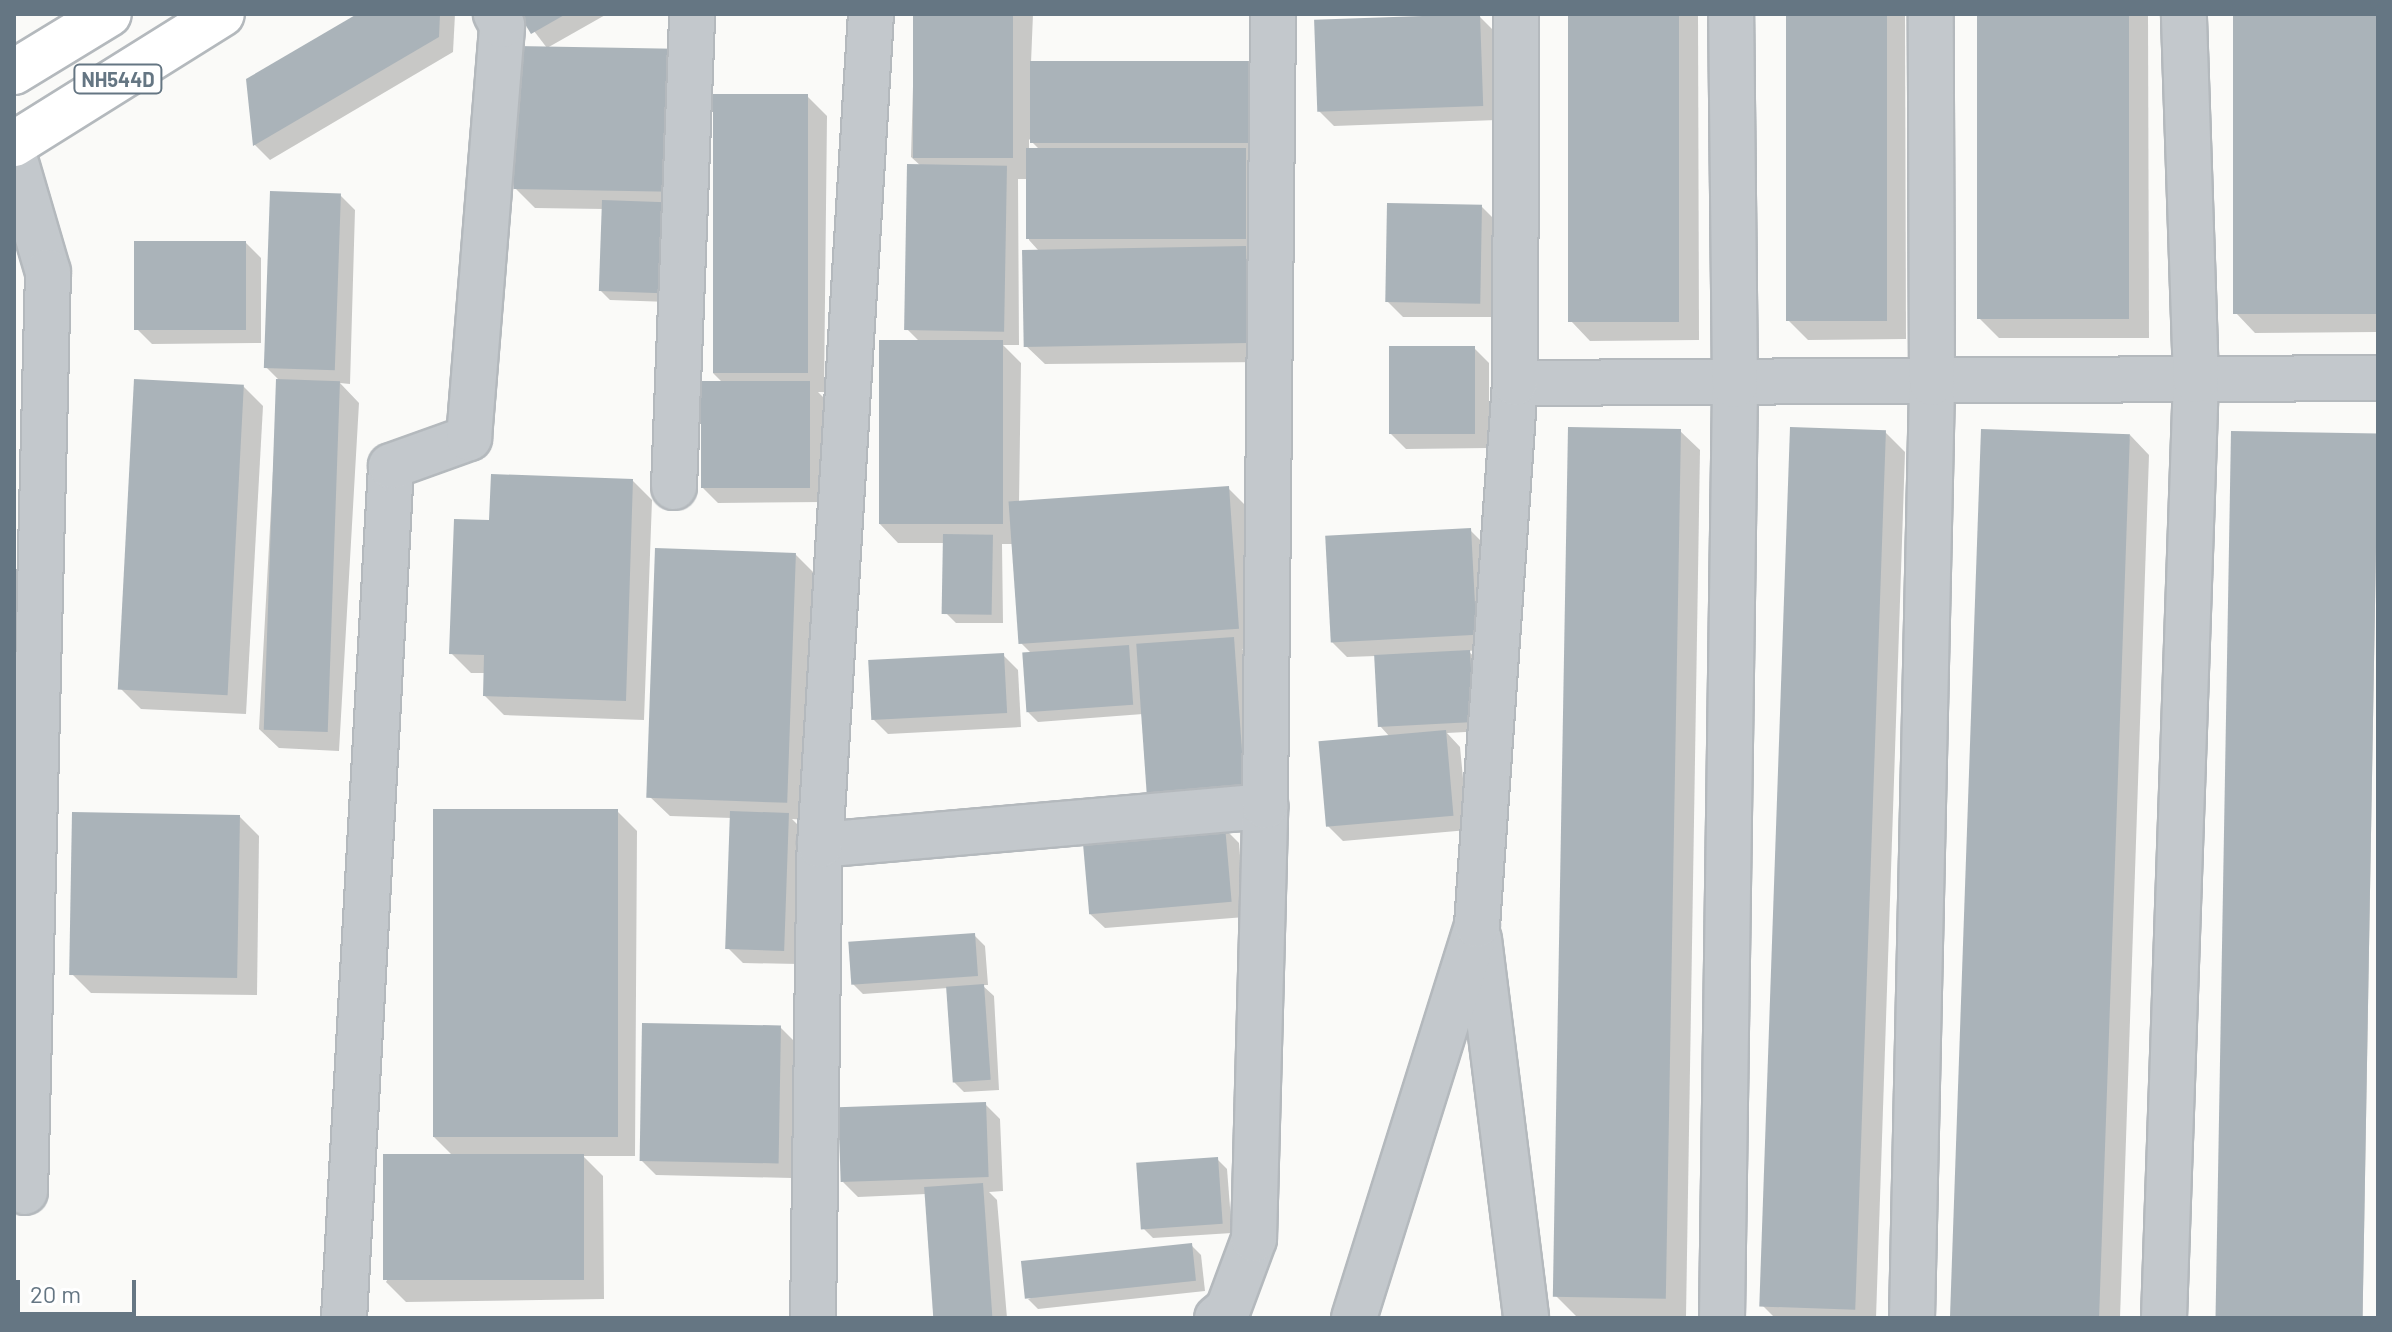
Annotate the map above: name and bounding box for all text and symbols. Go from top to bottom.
road number: NH544D [72,63,164,95]
scale bar [20,1264,140,1314]
text: 20 m [30,1279,81,1308]

